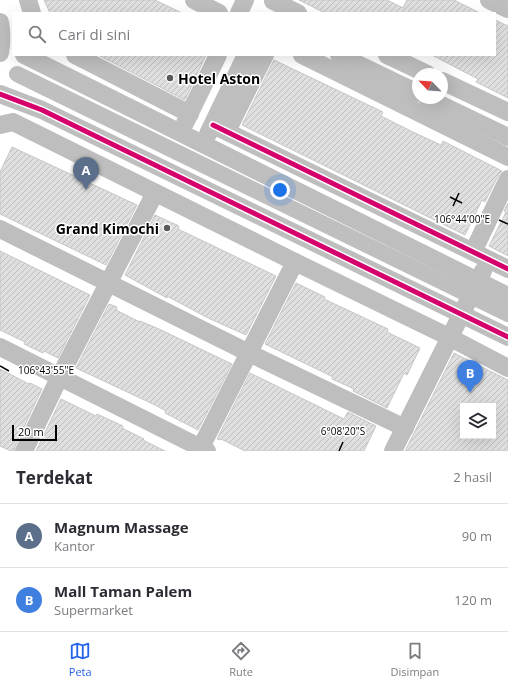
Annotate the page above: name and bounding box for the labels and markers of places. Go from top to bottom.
place label: Hotel Aston [178,69,260,88]
marker: Hotel Aston [165,73,175,83]
pin: A [73,157,99,190]
place label: Grand Kimochi [56,219,159,238]
marker: Grand Kimochi [162,223,172,233]
pin: B [457,360,483,393]

